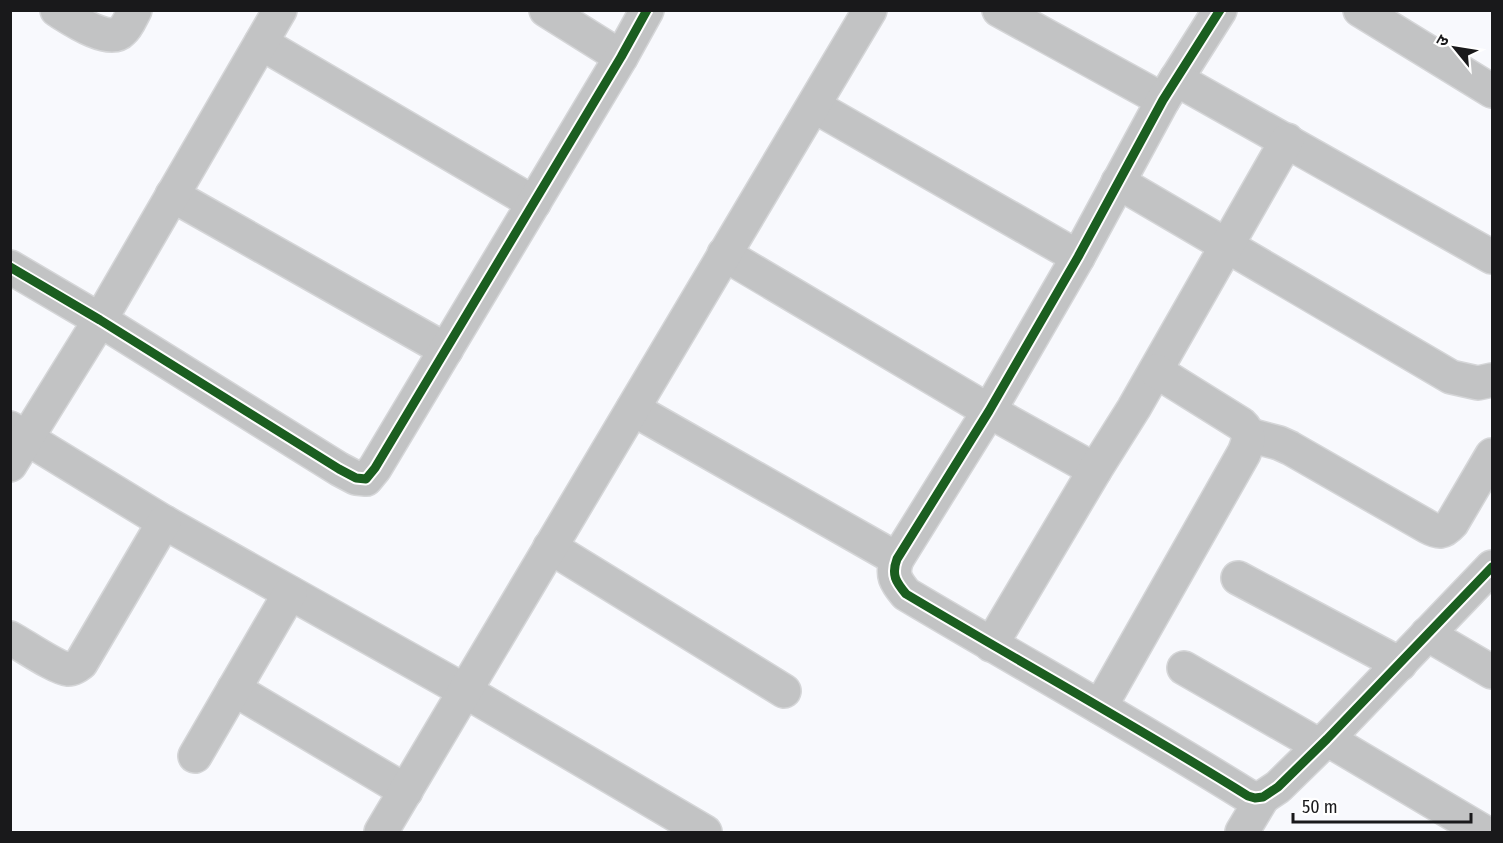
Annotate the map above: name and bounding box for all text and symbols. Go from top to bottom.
north arrow [1425,18,1485,78]
text: उ [1432,31,1453,50]
scale bar [1293,786,1472,824]
text: 50 m [1302,796,1338,818]

